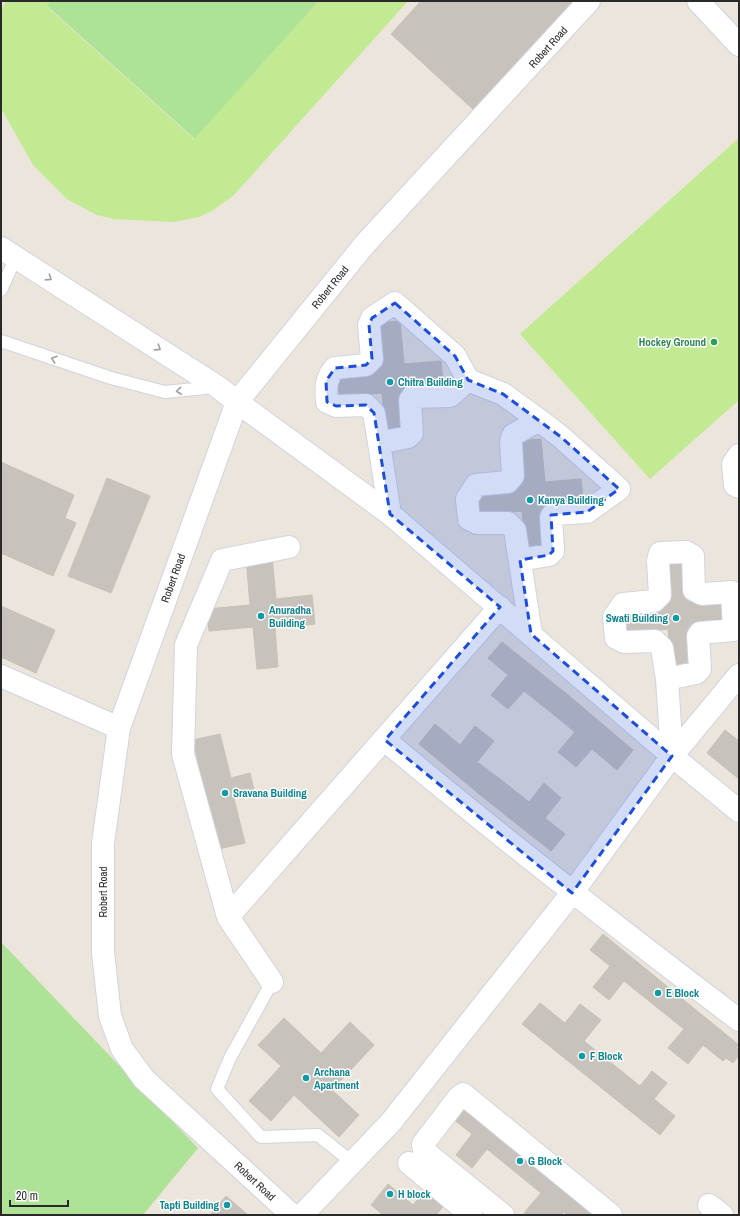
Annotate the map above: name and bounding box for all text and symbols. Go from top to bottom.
street label: Robert Road [526,23,570,71]
street label: Robert Road [308,263,352,311]
one-way arrow [45,273,52,281]
place label: Hockey Ground [639,335,706,349]
marker: Hockey Ground [709,337,719,347]
one-way arrow [154,343,161,351]
one-way arrow [51,355,58,364]
place label: Chitra Building [398,375,463,389]
marker: Chitra Building [385,377,395,387]
one-way arrow [176,386,182,395]
place label: Kanya Building [538,493,604,507]
marker: Kanya Building [525,495,535,505]
street label: Robert Road [158,552,188,604]
place label: Anuradha Building [269,603,311,630]
marker: Anuradha Building [256,611,266,621]
place label: Swati Building [606,611,668,625]
marker: Swati Building [671,613,681,623]
place label: Sravana Building [233,786,307,800]
marker: Sravana Building [220,788,230,798]
street label: Robert Road [96,866,110,918]
place label: E Block [666,986,700,1000]
marker: E Block [653,988,663,998]
place label: F Block [590,1049,624,1063]
marker: F Block [577,1051,587,1061]
place label: Archana Apartment [314,1065,359,1092]
marker: Archana Apartment [301,1073,311,1083]
place label: G Block [528,1154,563,1168]
marker: G Block [515,1156,525,1166]
street label: Robert Road [232,1158,278,1204]
scale bar [10,1182,68,1208]
place label: H block [398,1187,432,1201]
text: 20 m [16,1188,38,1204]
marker: H block [385,1189,395,1199]
place label: Tapti Building [160,1198,219,1212]
marker: Tapti Building [222,1200,232,1210]

